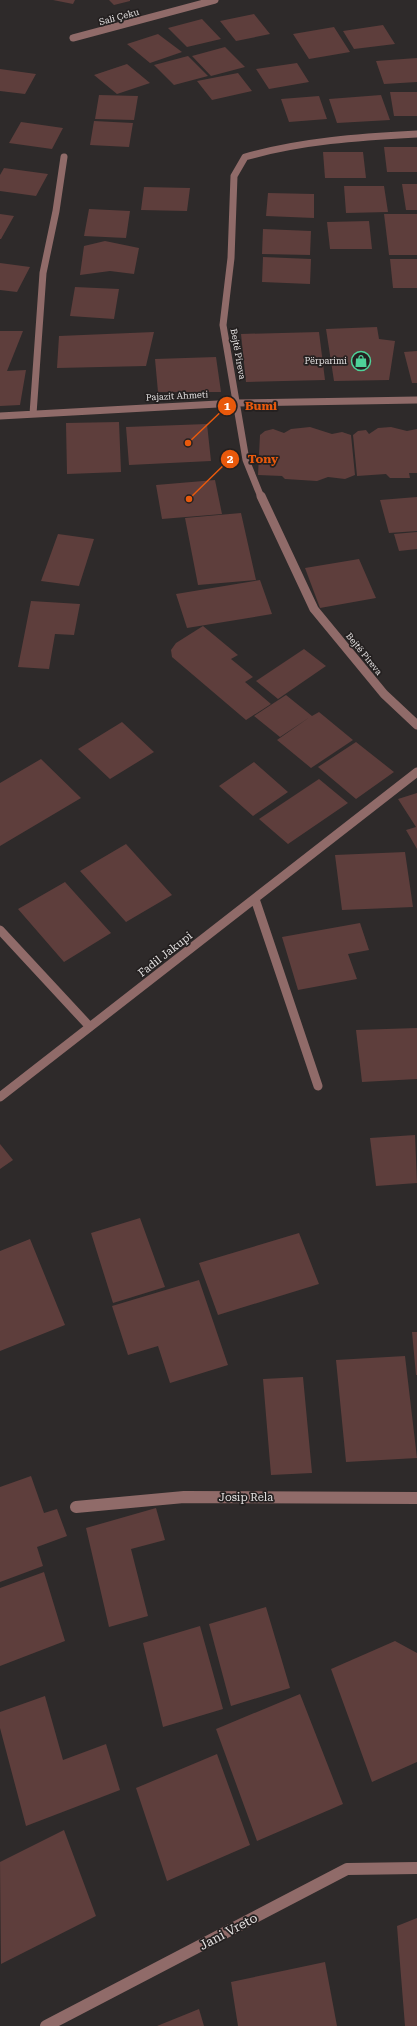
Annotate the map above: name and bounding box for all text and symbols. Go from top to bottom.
street label: Sali Çeku [98,7,140,27]
street label: Bejtë Pireva [229,328,247,380]
shop icon: Përparimi [350,350,372,372]
place label: Përparimi [304,356,347,366]
street label: Pajazit Ahmeti [146,389,208,403]
callout: Bumi [217,394,285,418]
text: 1 [224,399,231,413]
text: Bumi [245,399,277,413]
callout: Tony [220,447,287,471]
text: 2 [227,452,234,466]
text: Tony [248,452,279,466]
street label: Bejtë Pireva [344,631,384,677]
street label: Fadil Jakupi [136,929,195,980]
street label: Josip Rela [219,1491,273,1504]
street label: Jani Vreto [197,1910,260,1953]

